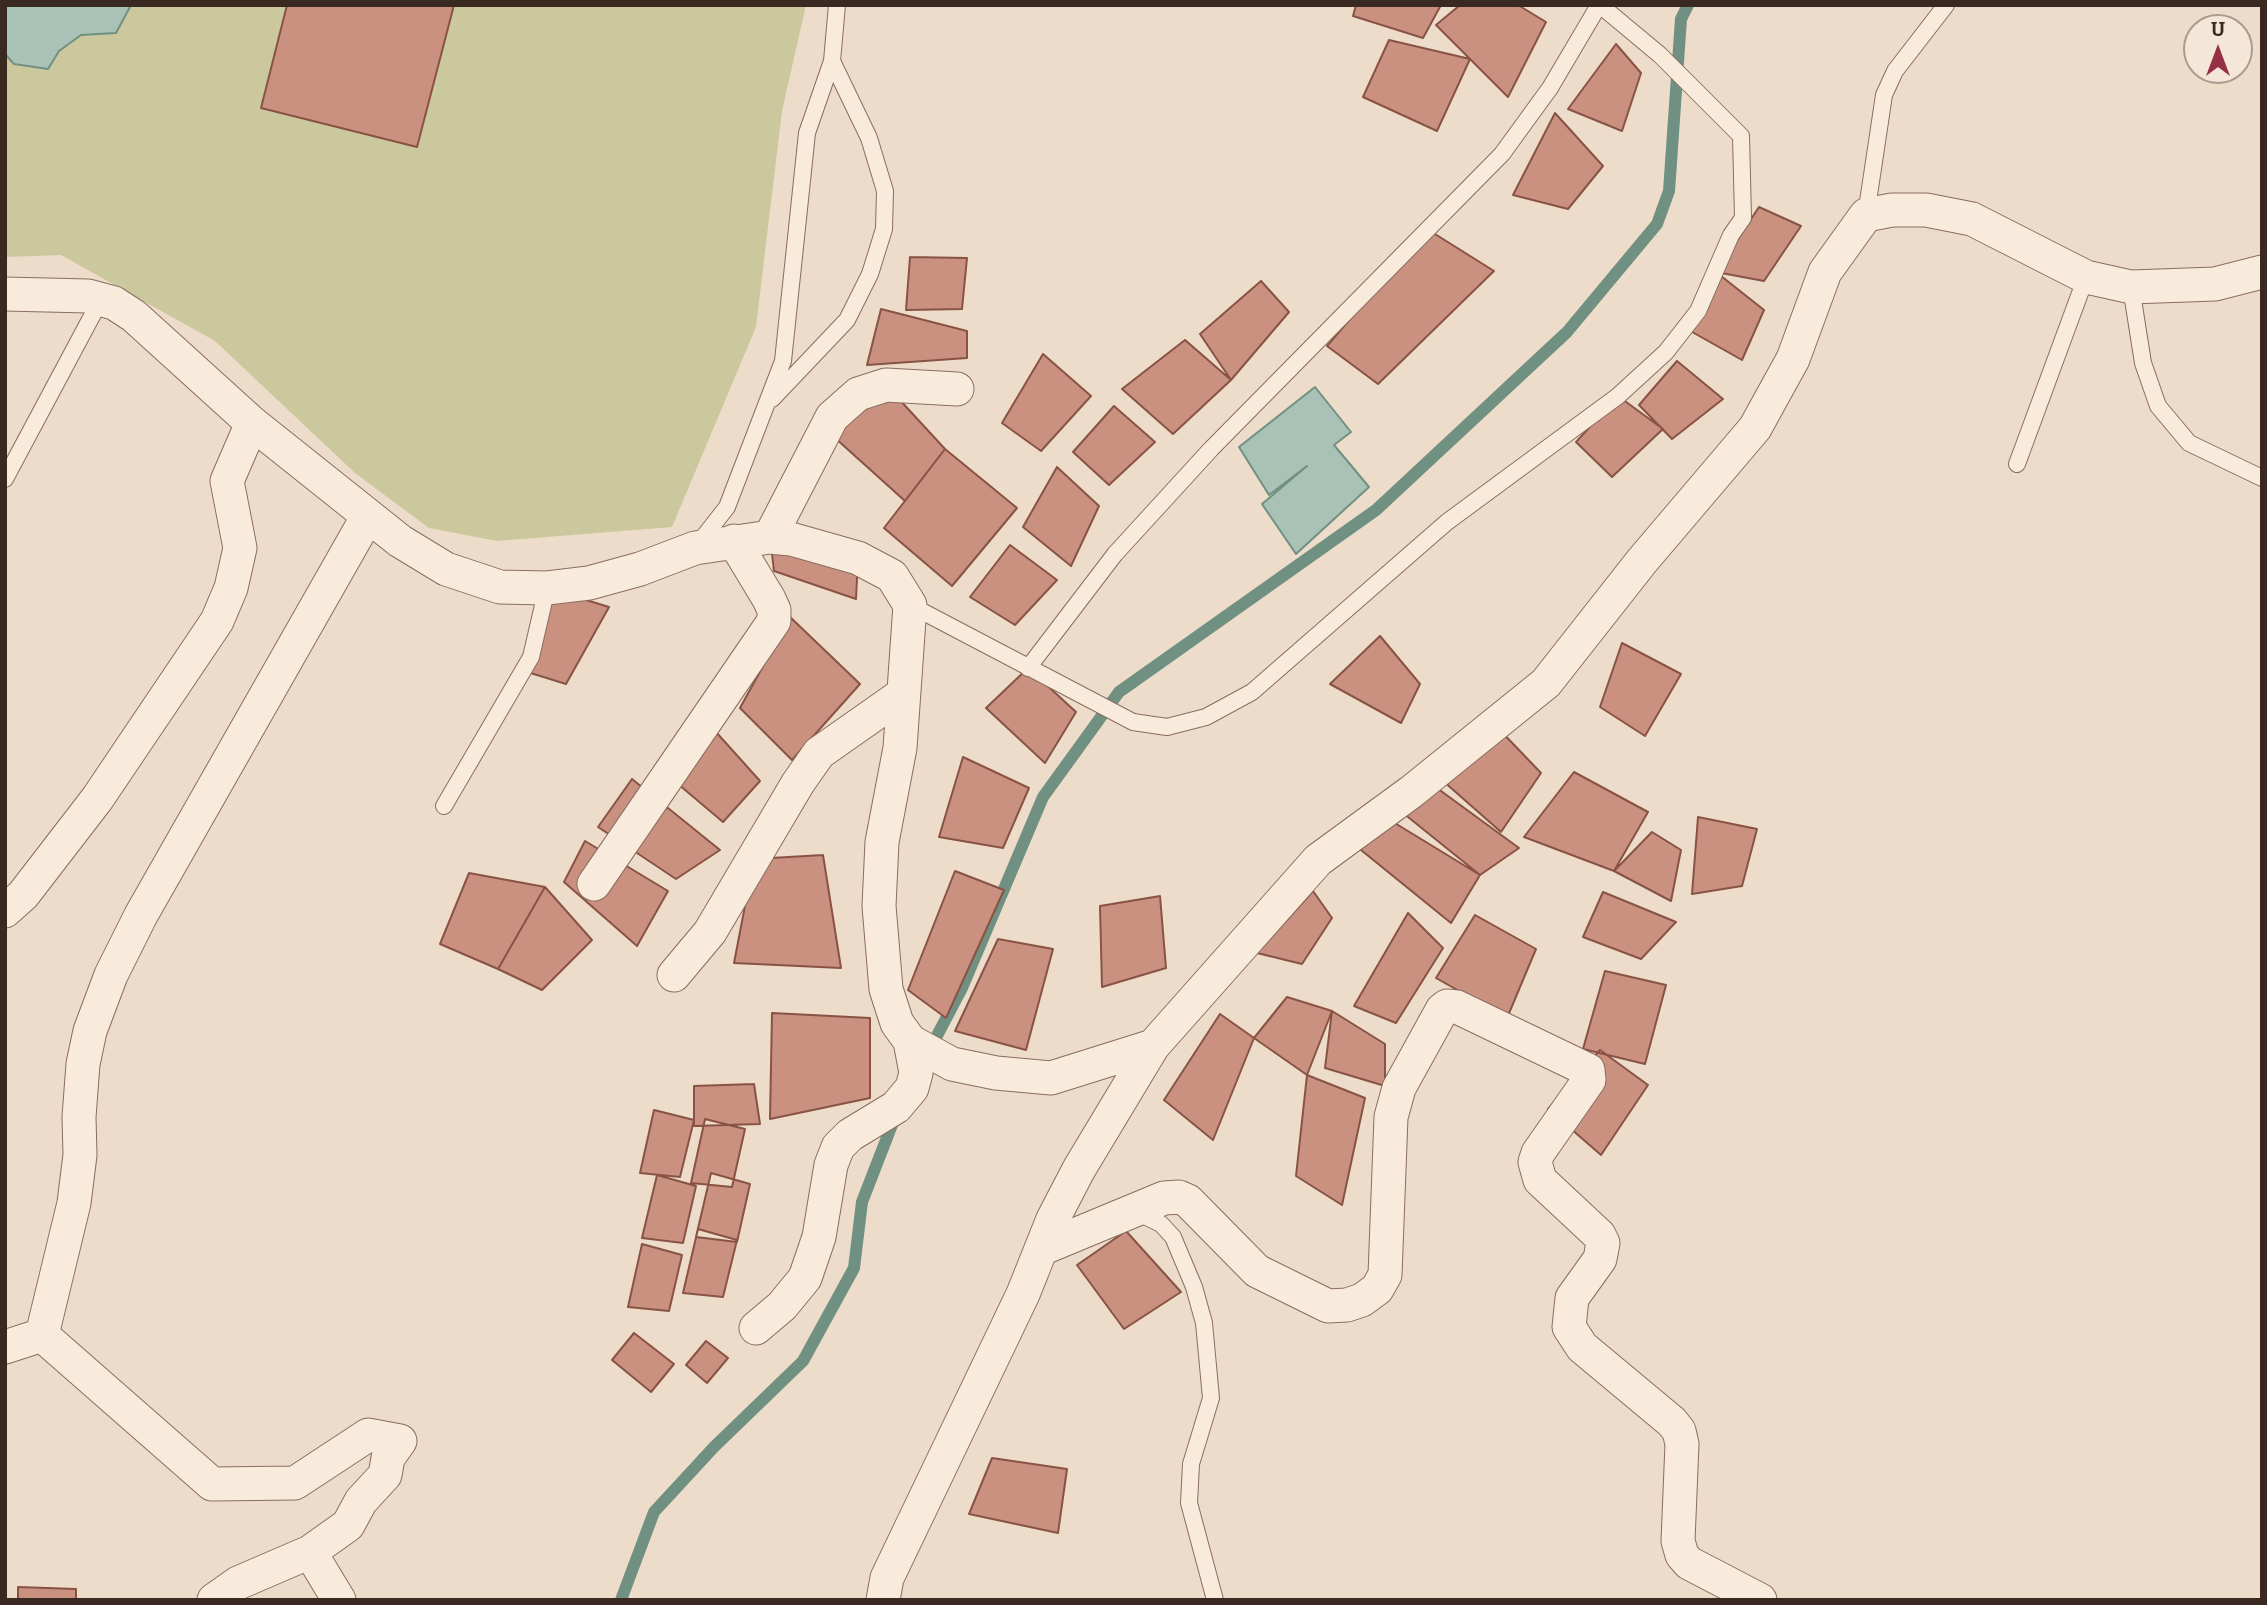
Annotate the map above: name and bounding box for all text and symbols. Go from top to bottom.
north arrow [2183,14,2253,84]
text: U [2211,18,2225,41]

